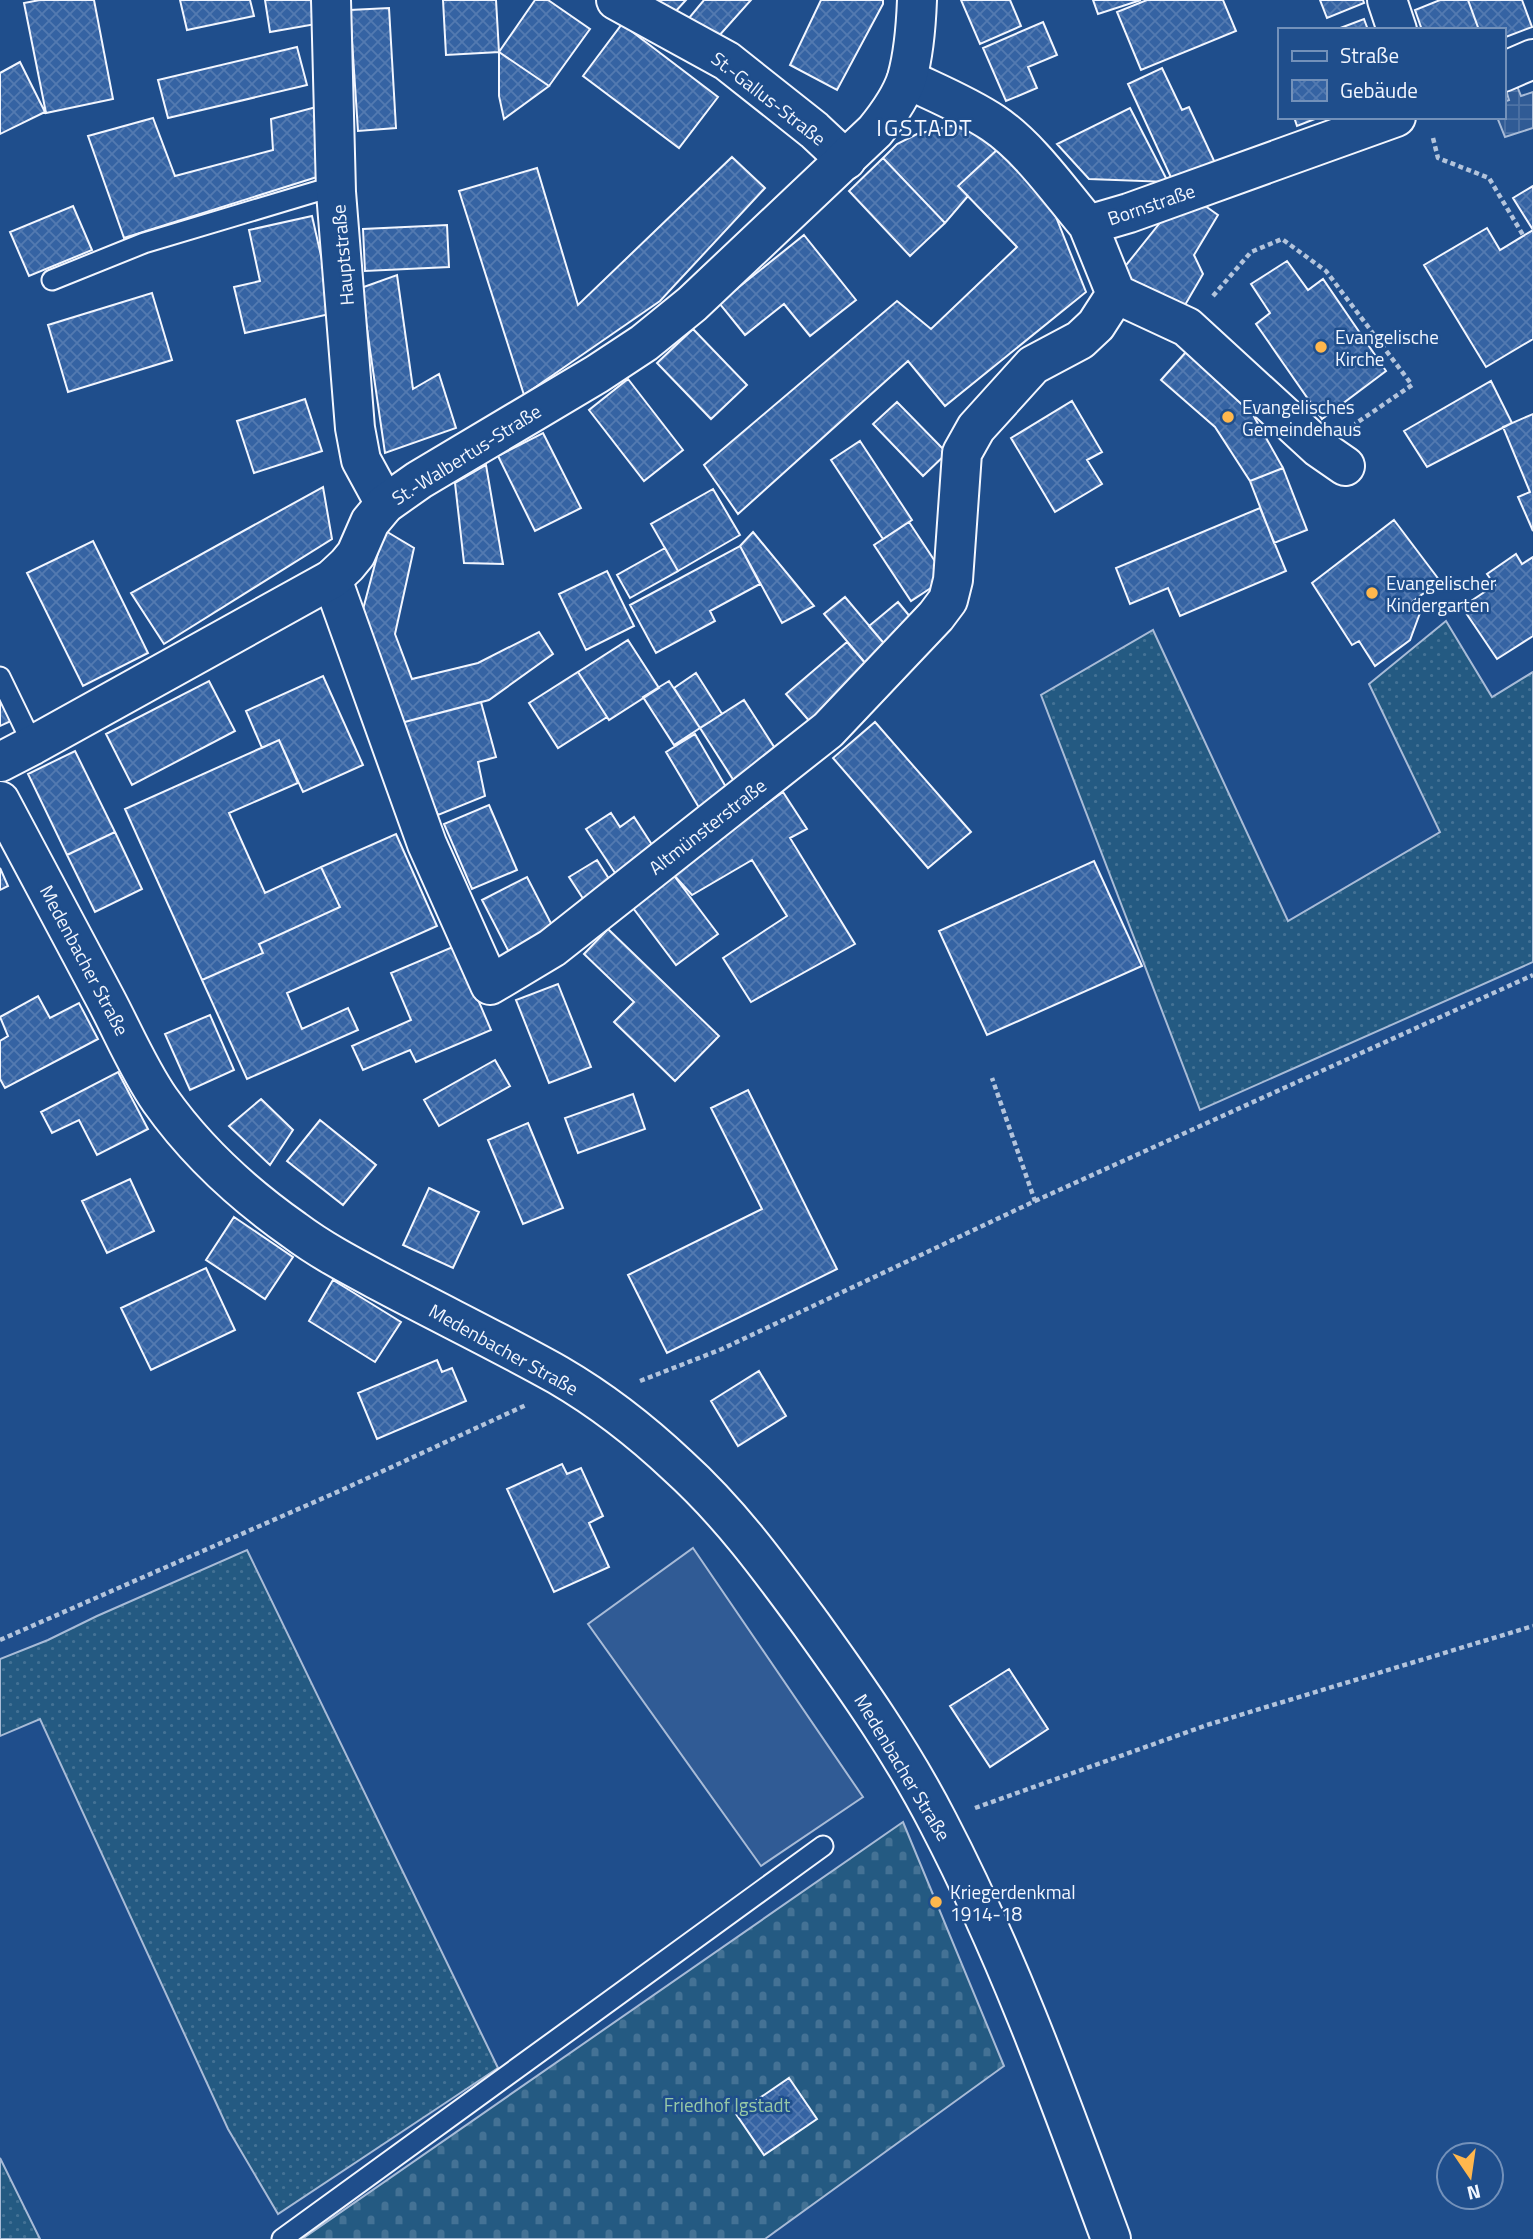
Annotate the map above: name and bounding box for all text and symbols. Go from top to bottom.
legend [1278,28,1505,119]
text: Straße [1340,39,1399,71]
street label: St.-Gallus-Straße [705,44,833,152]
text: Gebäude [1340,74,1418,106]
district label: IGSTADT [876,110,974,145]
street label: Bornstraße [1103,176,1199,232]
street label: Hauptstraße [323,203,361,307]
place label: Evangelische Kirche [1335,322,1439,373]
marker: Evangelische Kirche [1313,339,1329,355]
place label: Evangelisches Gemeindehaus [1242,392,1362,443]
street label: St.-Walbertus-Straße [386,396,546,512]
marker: Evangelisches Gemeindehaus [1220,409,1236,425]
place label: Evangelischer Kindergarten [1386,568,1497,619]
marker: Evangelischer Kindergarten [1364,585,1380,601]
street label: Altmünsterstraße [642,771,772,881]
street label: Medenbacher Straße [33,879,137,1041]
street label: Medenbacher Straße [424,1296,584,1402]
street label: Medenbacher Straße [848,1688,958,1846]
place label: Kriegerdenkmal 1914-18 [950,1877,1076,1928]
marker: Kriegerdenkmal 1914-18 [928,1894,944,1910]
park label: Friedhof Igstadt [664,2090,791,2119]
north arrow [1435,2141,1505,2211]
text: N [1464,2177,1484,2209]

